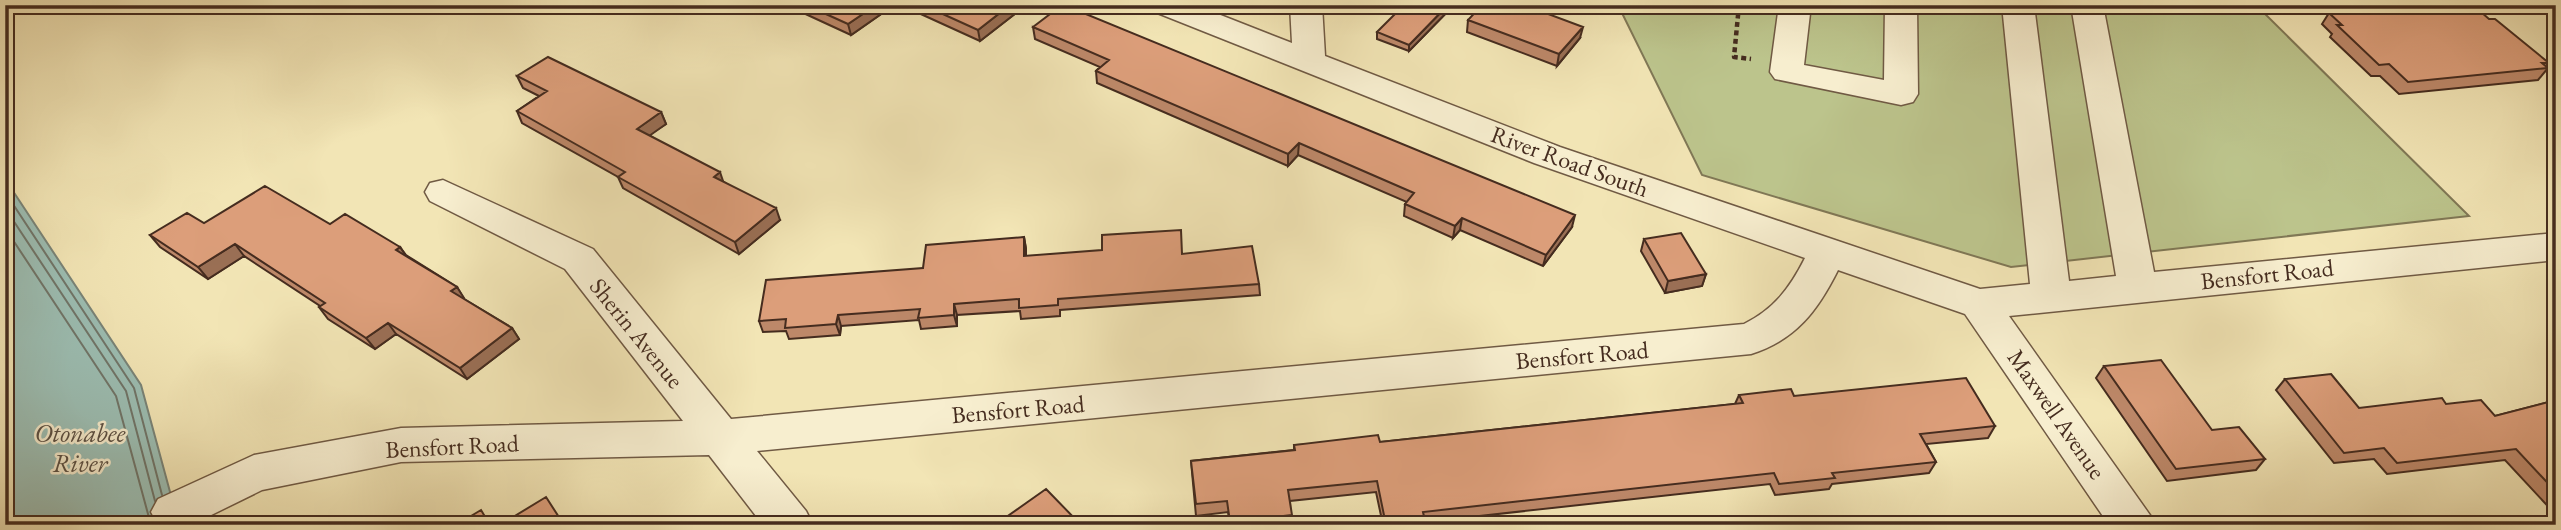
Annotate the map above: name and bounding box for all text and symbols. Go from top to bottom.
street label: River Road South [1487,118,1653,204]
street label: Bensfort Road [2199,252,2336,296]
street label: Sherin Avenue [583,272,691,394]
street label: Bensfort Road [1514,334,1651,376]
street label: Maxwell Avenue [2001,343,2113,485]
street label: Bensfort Road [950,388,1087,430]
water label: Otonabee River [35,416,127,480]
street label: Bensfort Road [385,427,520,465]

